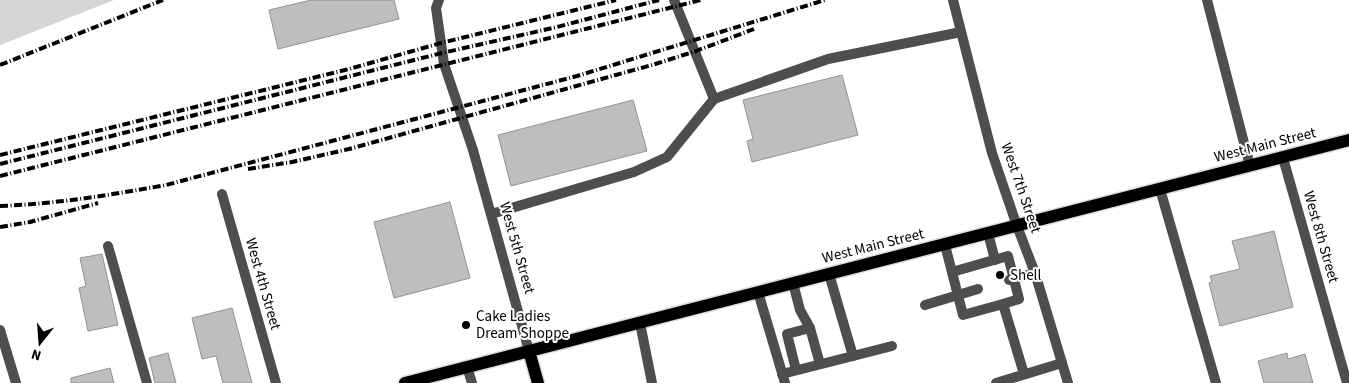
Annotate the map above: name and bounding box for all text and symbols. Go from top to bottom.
street label: West Main Street [1212,122,1318,168]
street label: West 7th Street [996,140,1046,236]
street label: West 8th Street [1298,189,1344,285]
street label: West 5th Street [494,200,540,296]
street label: West Main Street [820,223,926,269]
street label: West 4th Street [240,236,286,332]
place label: Shell [1010,265,1041,286]
marker: Shell [994,269,1006,281]
place label: Cake Ladies Dream Shoppe [476,306,569,344]
north arrow [15,318,65,368]
marker: Cake Ladies Dream Shoppe [460,319,472,331]
text: N [29,344,44,365]

